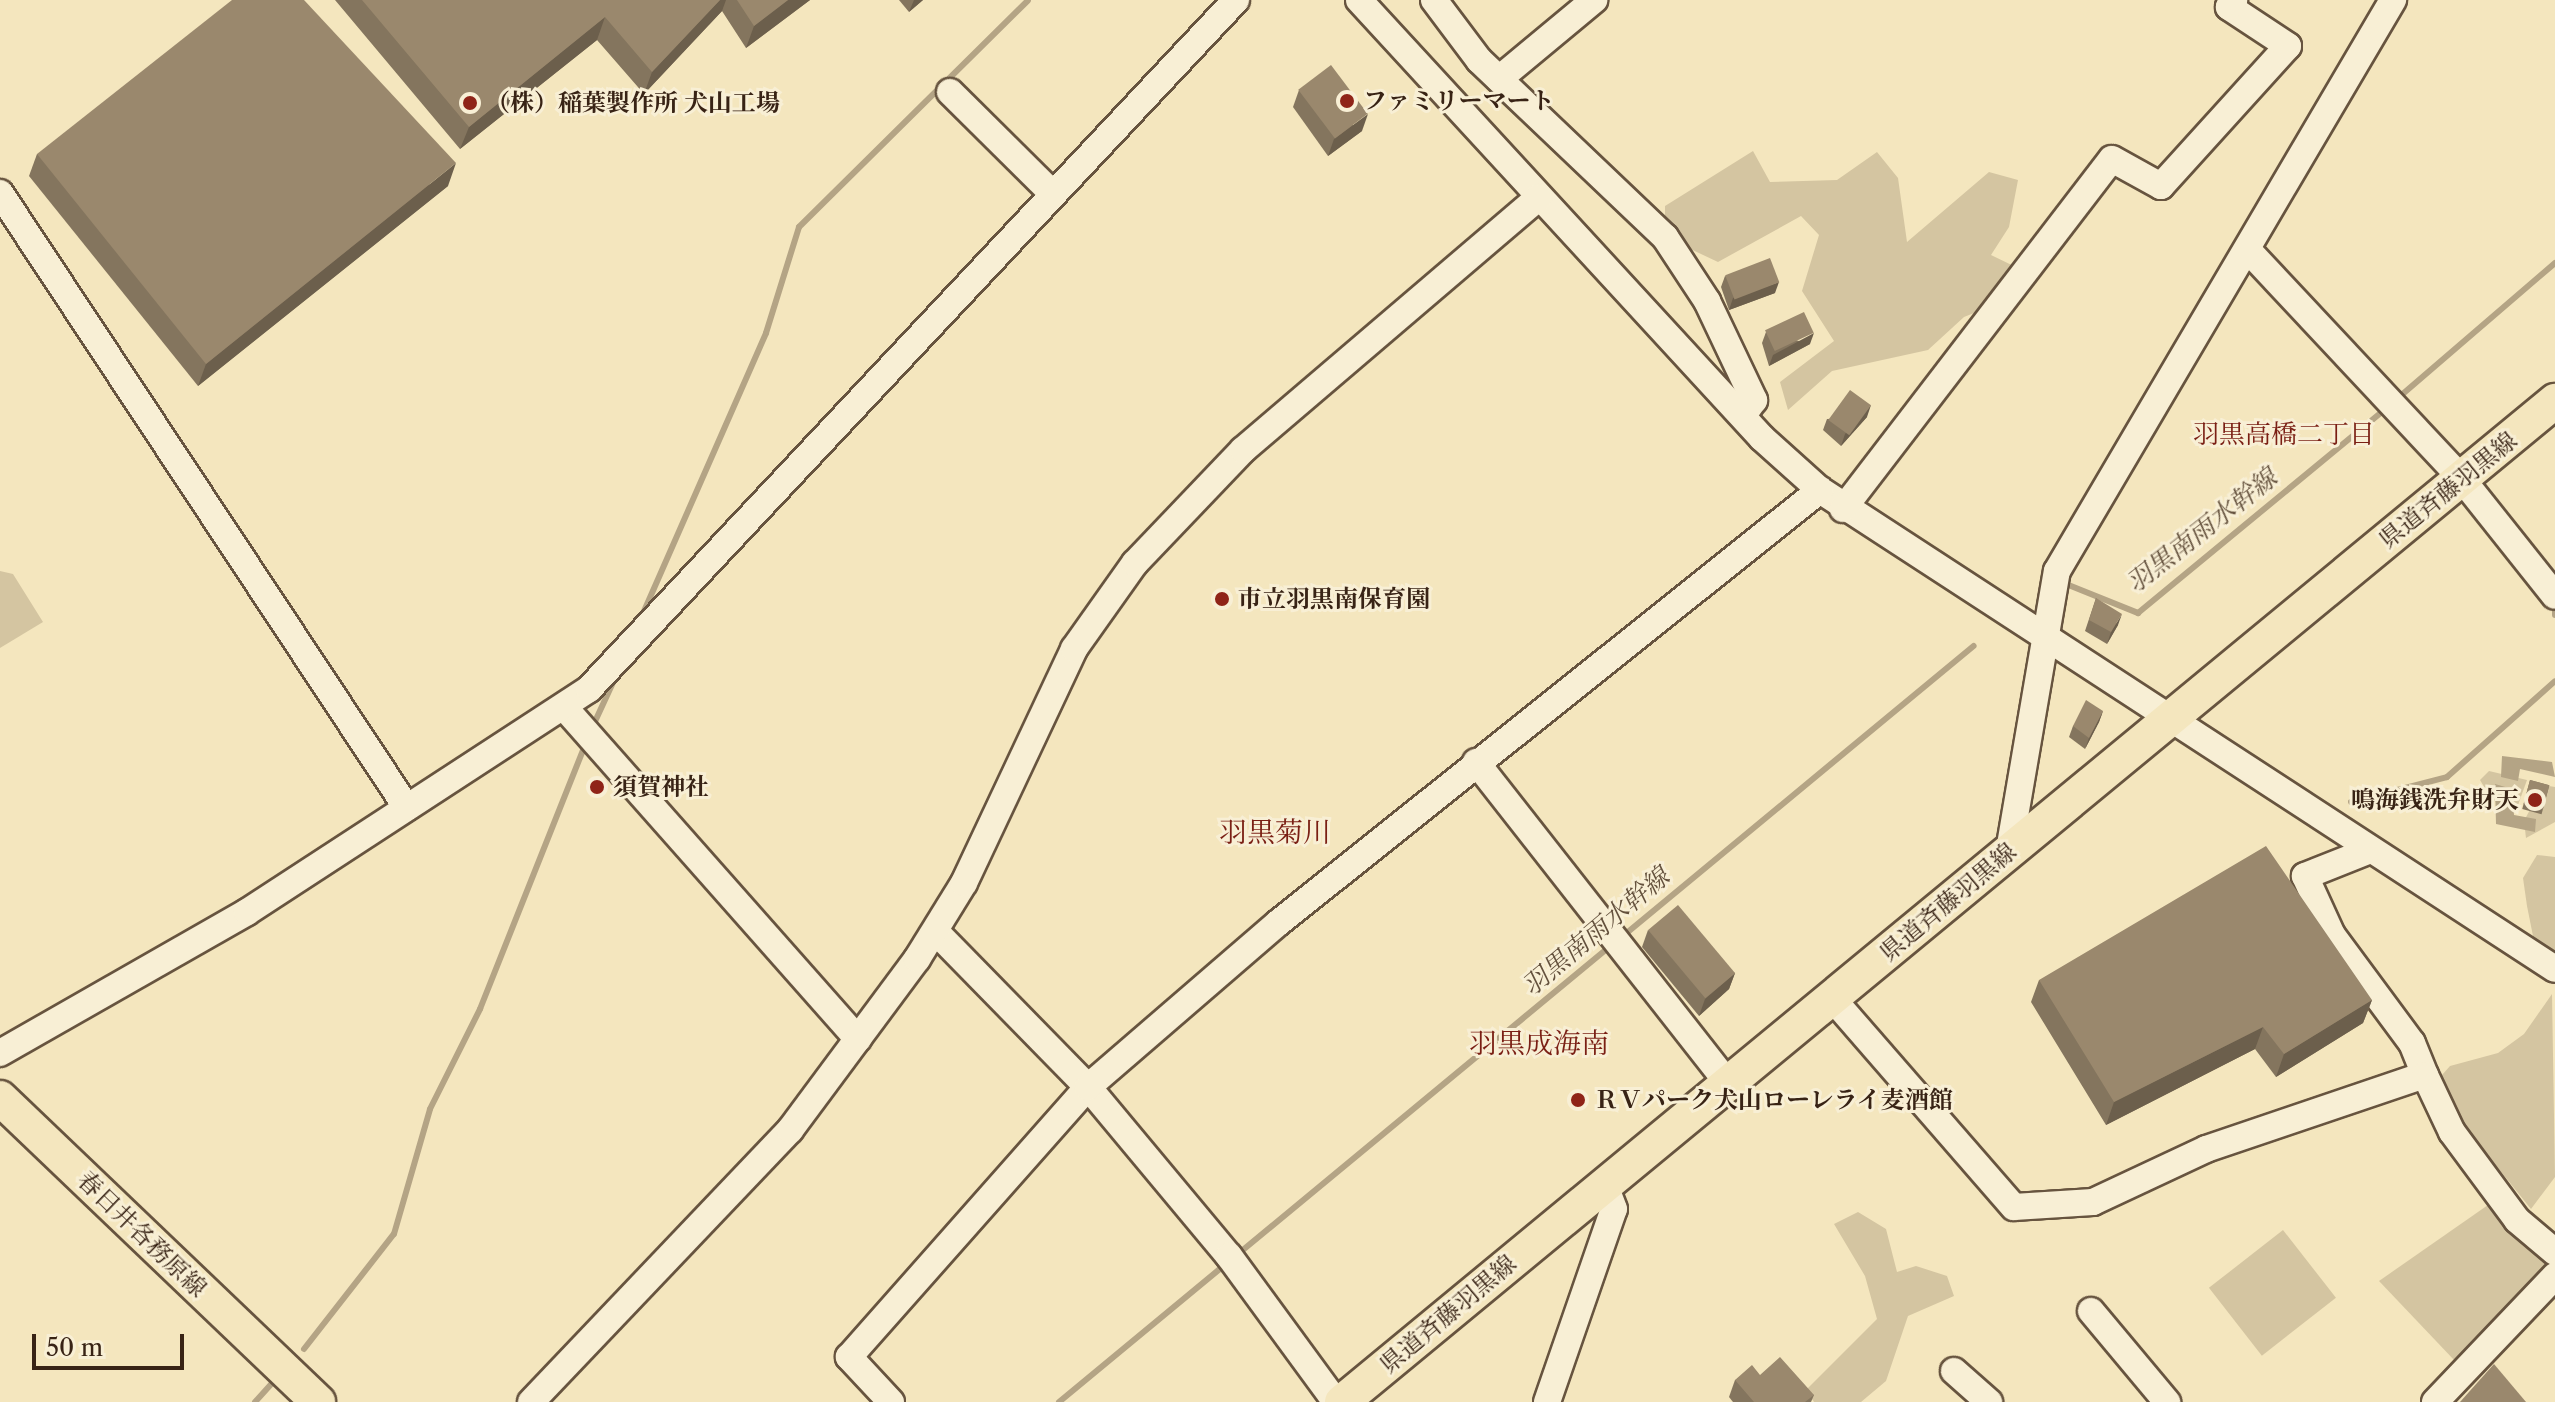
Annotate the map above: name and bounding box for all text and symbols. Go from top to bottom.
place label: ファミリーマート [1363,87,1555,115]
place label: （株）稲葉製作所 犬山工場 [486,89,780,117]
marker: ファミリーマート [1338,92,1356,110]
marker: （株）稲葉製作所 犬山工場 [461,94,479,112]
district label: 羽黒高橋二丁目 [2193,419,2375,451]
street label: 県道斉藤羽黒線 [2374,426,2522,554]
water label: 羽黒南雨水幹線 [2121,463,2283,599]
place label: 市立羽黒南保育園 [1238,585,1430,613]
marker: 市立羽黒南保育園 [1213,590,1231,608]
place label: 須賀神社 [613,773,709,801]
marker: 須賀神社 [588,778,606,796]
place label: 鳴海銭洗弁財天 [2351,786,2519,814]
marker: 鳴海銭洗弁財天 [2526,791,2544,809]
district label: 羽黒菊川 [1219,815,1331,849]
street label: 県道斉藤羽黒線 [1874,837,2022,967]
water label: 羽黒南雨水幹線 [1516,862,1676,1002]
district label: 羽黒成海南 [1469,1026,1609,1060]
place label: ＲＶパーク犬山ローレライ麦酒館 [1594,1086,1954,1114]
marker: ＲＶパーク犬山ローレライ麦酒館 [1569,1091,1587,1109]
street label: 春日井各務原線 [72,1165,212,1303]
street label: 県道斉藤羽黒線 [1374,1249,1522,1379]
scale bar [36,1318,188,1368]
text: 50 m [46,1333,103,1362]

